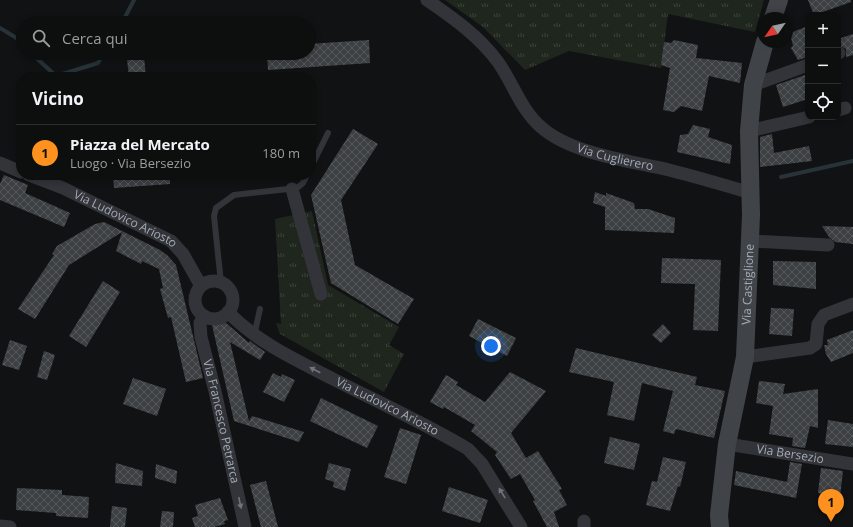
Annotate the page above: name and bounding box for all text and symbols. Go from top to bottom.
north arrow [757,12,793,48]
map controls [805,12,841,120]
button: + [805,12,841,48]
search box [16,16,316,60]
icon: search [30,27,52,49]
text: Cerca qui [62,28,128,48]
button: − [805,48,841,84]
button: locate [805,84,841,120]
text: Vicino [32,87,84,110]
text: Piazza del Mercato [70,134,210,154]
street label: Via Cuglierero [575,139,655,174]
text: 1 [41,144,49,162]
text: 180 m [262,144,300,162]
text: Luogo · Via Bersezio [70,154,191,172]
street label: Via Ludovico Ariosto [71,186,182,251]
street label: Via Castiglione [737,243,758,325]
your location [481,336,501,356]
street label: Via Francesco Petrarca [199,358,244,485]
one-way arrow [309,367,321,373]
street label: Via Ludovico Ariosto [333,373,442,439]
street label: Via Bersezio [755,440,825,467]
one-way arrow [498,487,505,499]
pin: 1 [818,489,844,522]
one-way arrow [238,497,244,510]

